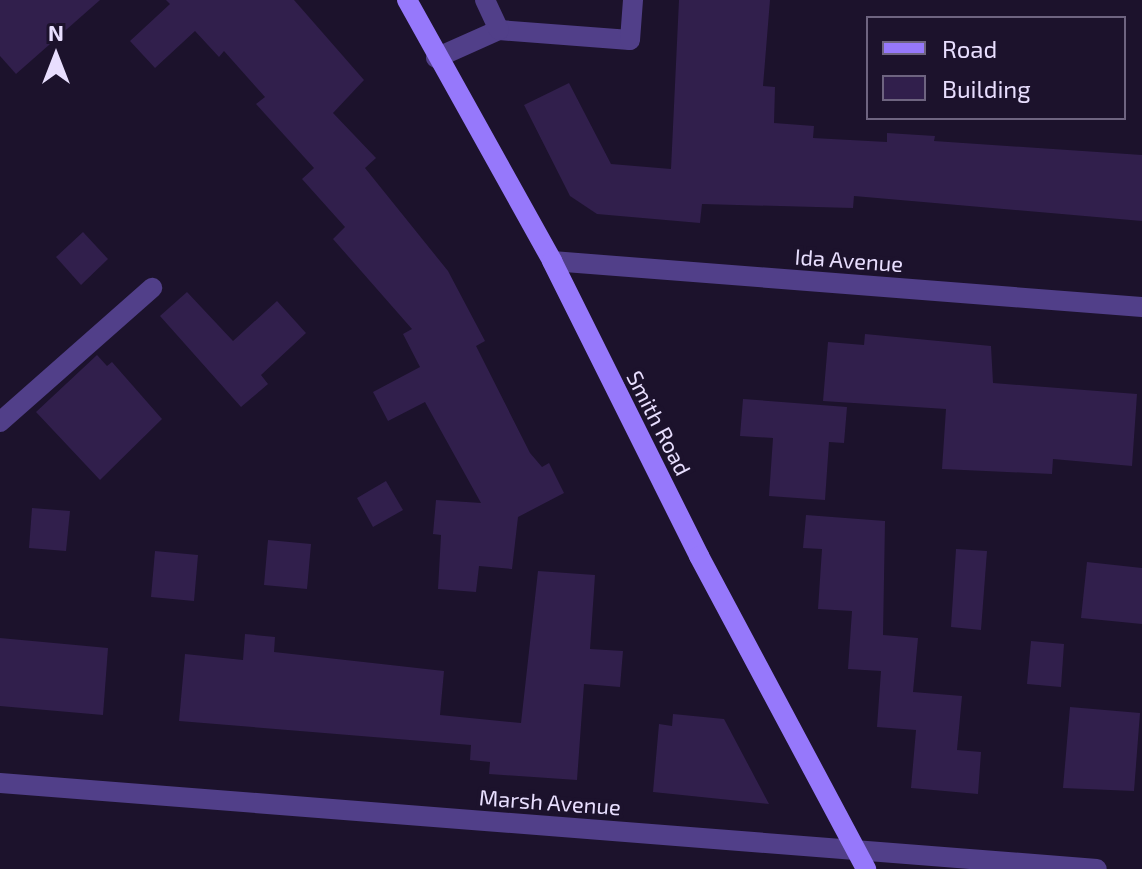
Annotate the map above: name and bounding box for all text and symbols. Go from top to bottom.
north arrow [16,16,96,96]
legend [866,16,1126,120]
text: N [48,19,64,45]
text: Road [942,34,997,63]
text: Building [942,74,1031,103]
street label: Ida Avenue [794,243,904,277]
street label: Smith Road [621,366,697,480]
street label: Marsh Avenue [478,784,622,820]

